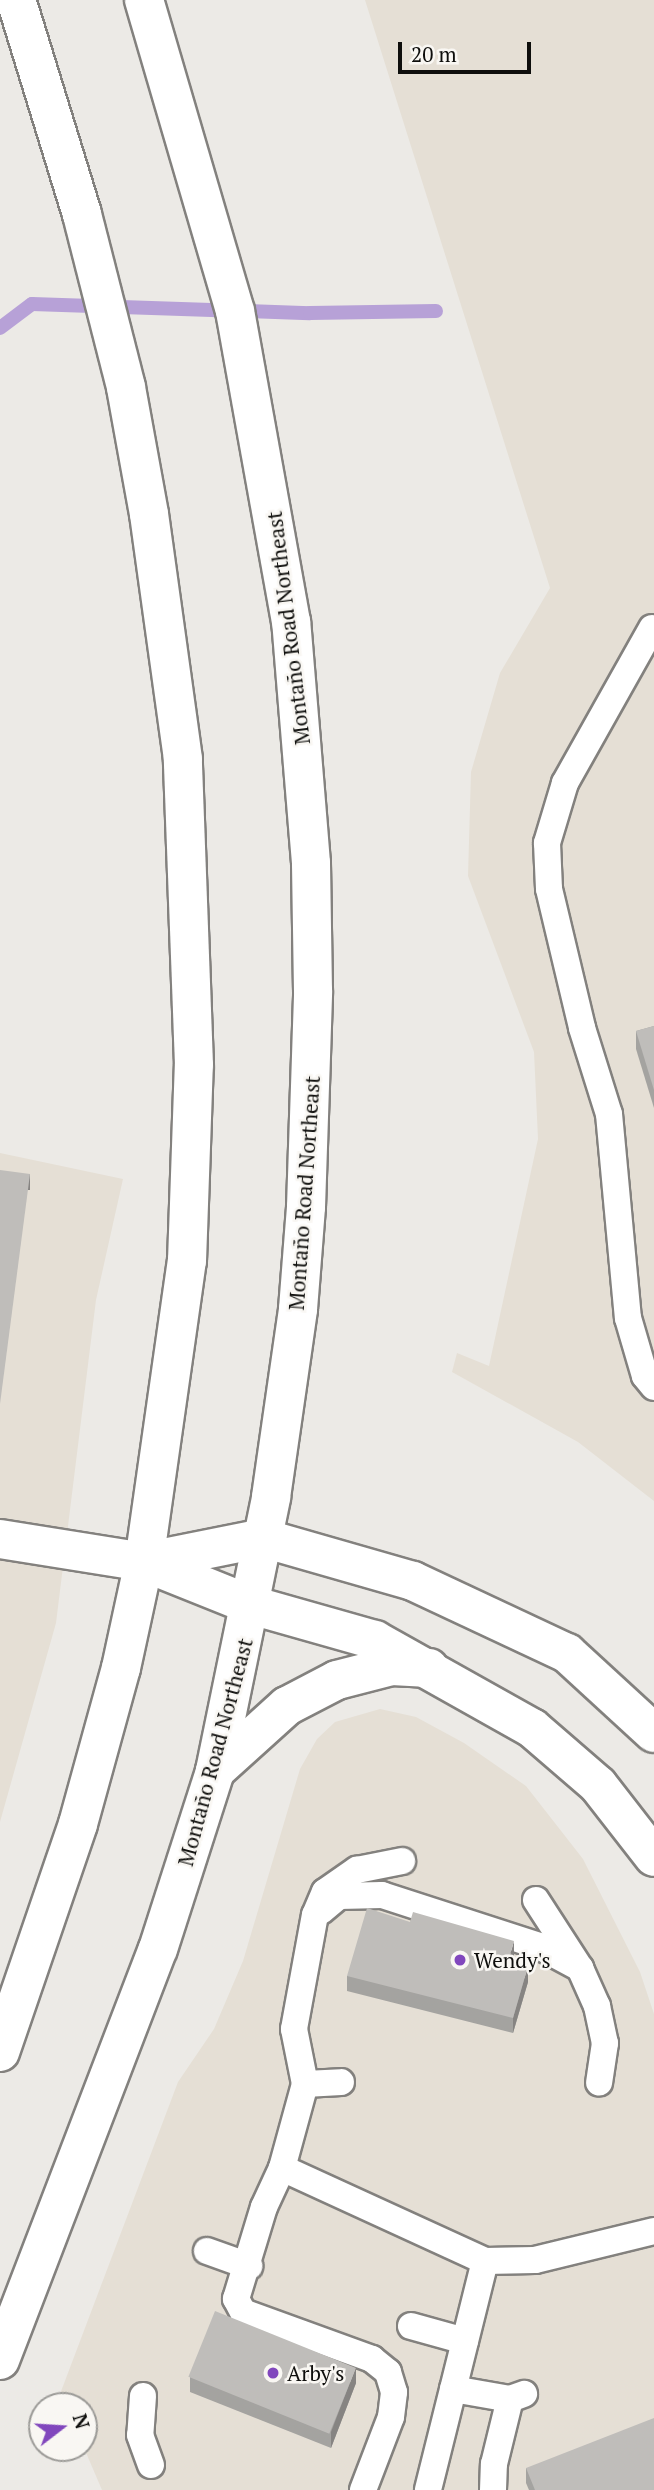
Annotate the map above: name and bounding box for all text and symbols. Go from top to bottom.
scale bar [402,28,535,72]
text: 20 m [411,40,457,68]
street label: Montaño Road Northeast [261,510,315,746]
street label: Montaño Road Northeast [283,1075,325,1311]
street label: Montaño Road Northeast [172,1635,258,1869]
place label: Wendy's [474,1947,551,1973]
marker: Wendy's [452,1952,468,1968]
place label: Arby's [287,2360,344,2386]
marker: Arby's [265,2365,281,2381]
north arrow [28,2392,98,2462]
text: N [68,2411,96,2432]

